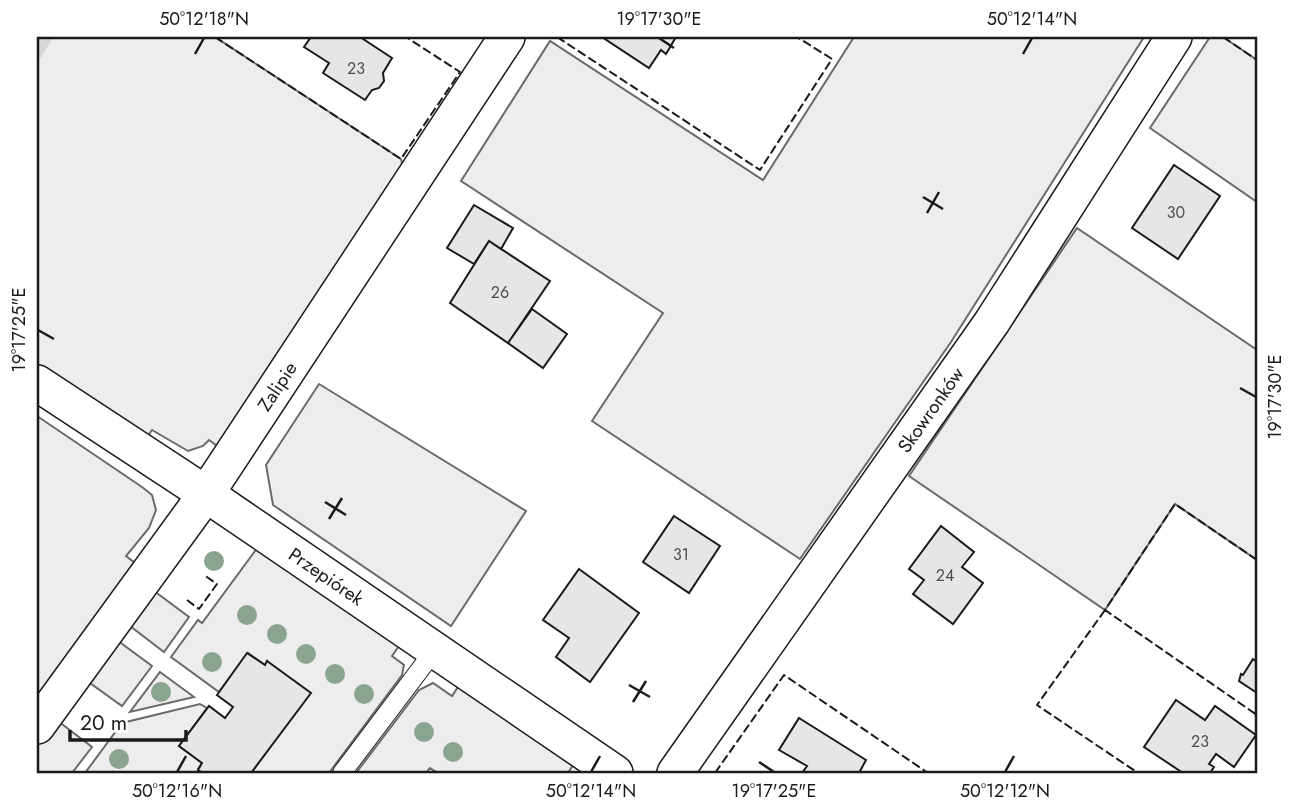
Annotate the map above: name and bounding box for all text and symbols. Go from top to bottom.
text: 50°12'18"N [159,6,249,32]
text: 19°17'30"E [616,6,702,32]
text: 50°12'14"N [987,6,1077,32]
house number: 23 [347,57,365,80]
house number: 30 [1167,201,1185,224]
house number: 26 [491,281,509,304]
text: 19°17'25"E [6,288,32,372]
text: 19°17'30"E [1262,354,1288,440]
street label: Zalipie [251,356,304,417]
street label: Skowronków [891,362,970,458]
street label: Przepiórek [283,541,370,612]
house number: 31 [673,543,689,566]
house number: 24 [936,564,954,587]
scale bar [70,698,186,742]
text: 20 m [80,708,127,738]
house number: 23 [1191,730,1209,753]
text: 50°12'16"N [132,778,222,804]
text: 50°12'14"N [546,778,636,804]
text: 19°17'25"E [732,778,816,804]
text: 50°12'12"N [960,778,1050,804]

